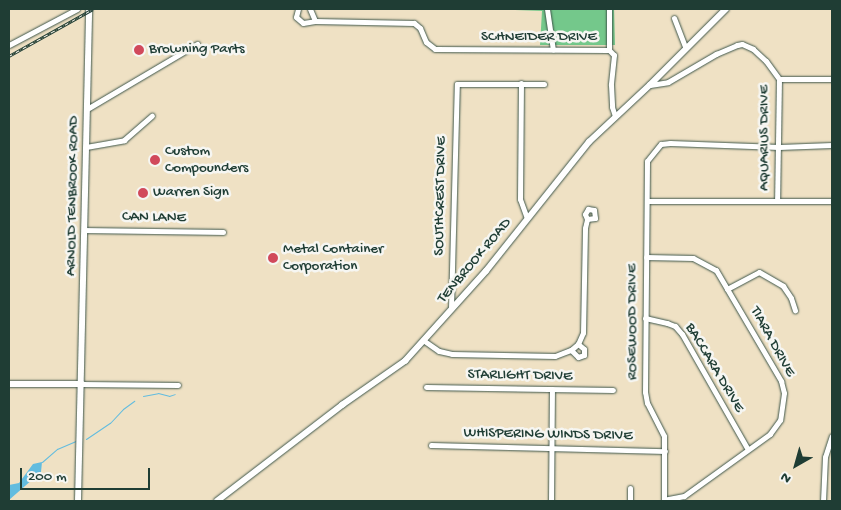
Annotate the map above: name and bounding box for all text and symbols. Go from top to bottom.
street label: SCHNEIDER DRIVE [481,29,597,47]
place label: Browning Parts [149,41,245,59]
marker: Browning Parts [133,44,145,56]
street label: AQUARIUS DRIVE [756,85,774,191]
street label: ARNOLD TENBROOK ROAD [63,116,83,276]
street label: SOUTHCREST DRIVE [431,136,451,256]
place label: Custom Compounders [165,142,248,177]
marker: Custom Compounders [149,154,161,166]
place label: Warren Sign [153,184,229,202]
marker: Warren Sign [137,187,149,199]
street label: CAN LANE [122,208,186,228]
street label: TENBROOK ROAD [434,215,516,307]
place label: Metal Container Corporation [283,240,383,275]
marker: Metal Container Corporation [267,252,279,264]
street label: ROSEWOOD DRIVE [624,264,642,380]
street label: TIARA DRIVE [745,304,799,380]
street label: BACCARA DRIVE [680,320,748,416]
street label: STARLIGHT DRIVE [467,366,573,386]
street label: WHISPERING WINDS DRIVE [463,425,633,445]
north arrow [771,440,821,490]
scale bar [22,458,152,490]
text: 200 m [28,468,67,486]
text: N [778,468,795,487]

